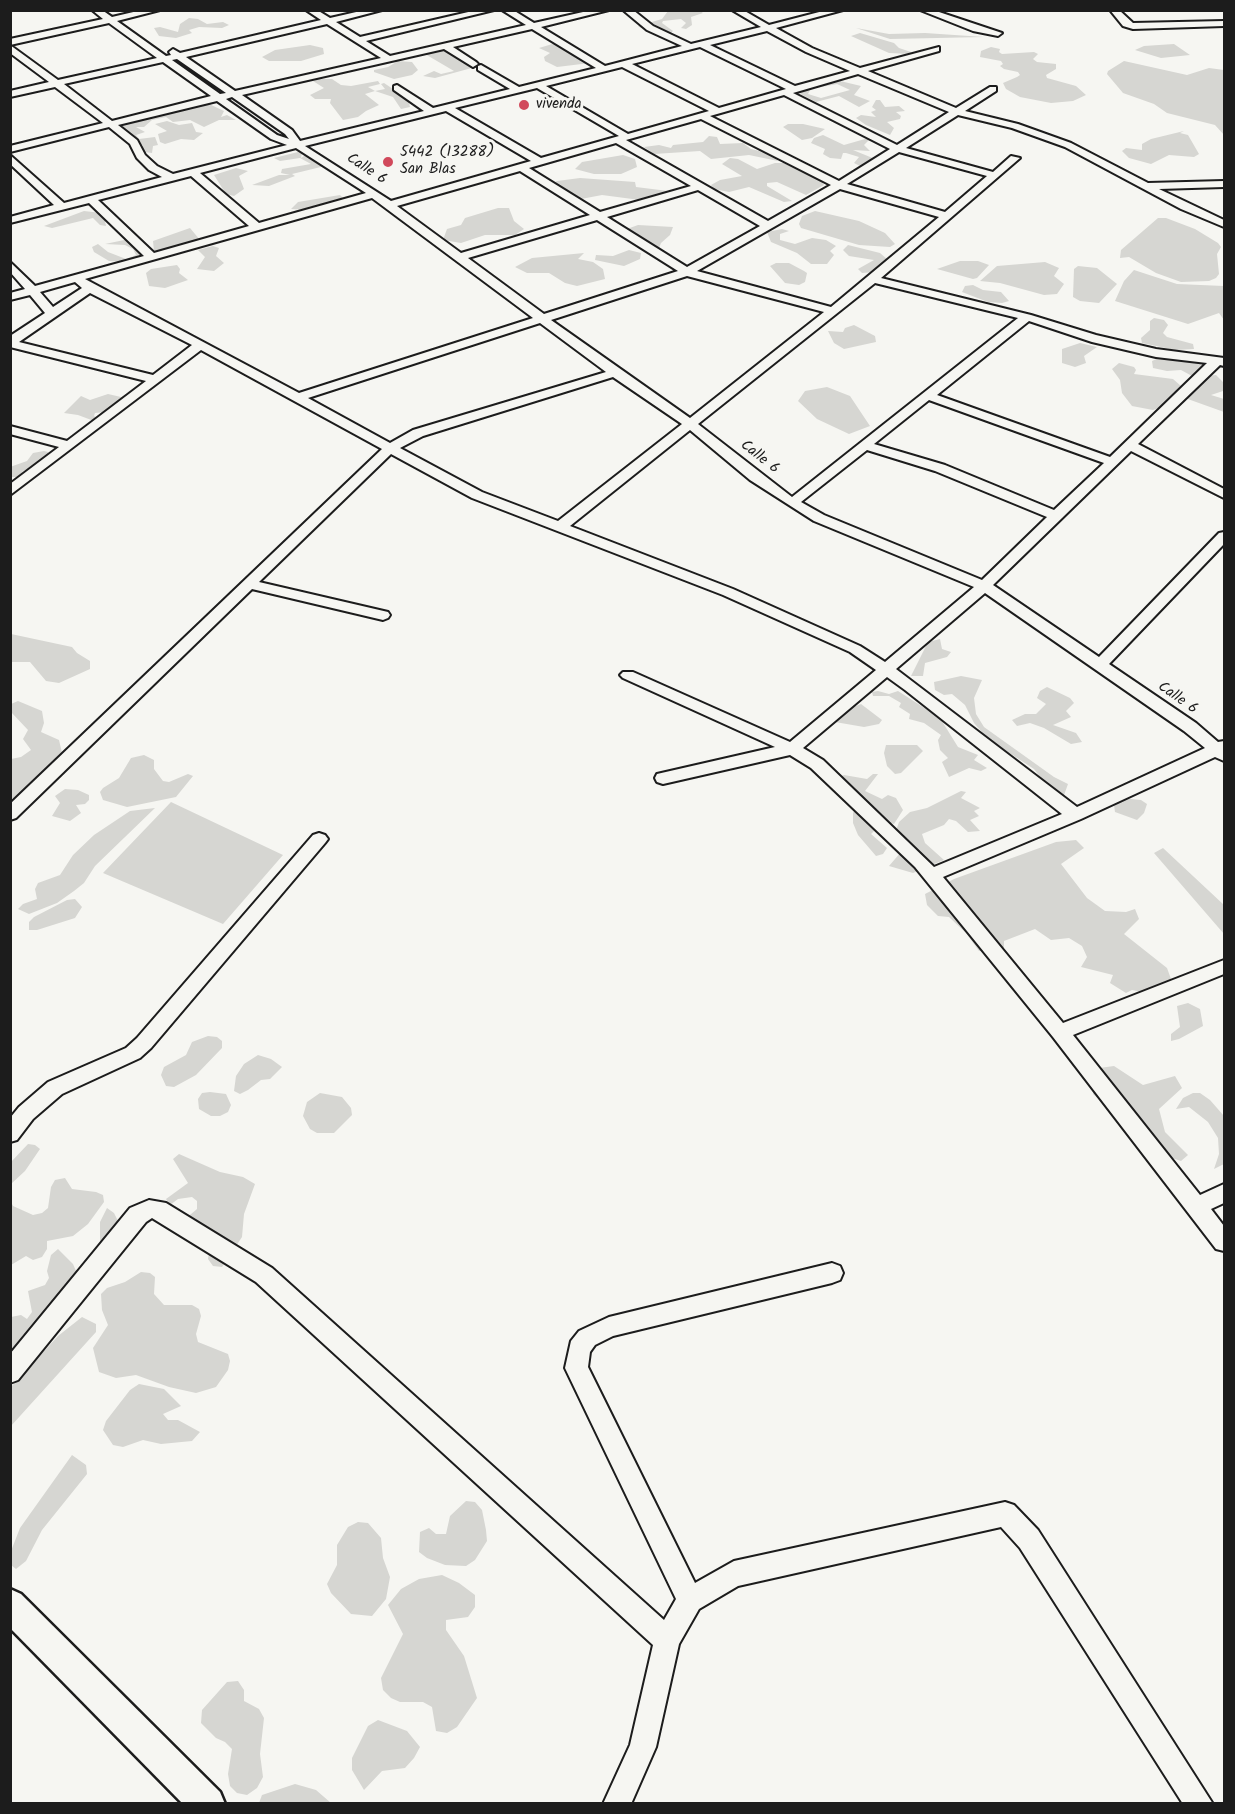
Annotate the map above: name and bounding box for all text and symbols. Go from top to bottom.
place label: vivenda [536,96,581,114]
marker: vivenda [517,98,531,112]
place label: 5442 (13288) San Blas [400,144,494,179]
street label: Calle 6 [342,150,390,190]
marker: 5442 (13288) San Blas [381,155,395,169]
street label: Calle 6 [736,437,782,479]
street label: Calle 6 [1154,679,1200,719]

